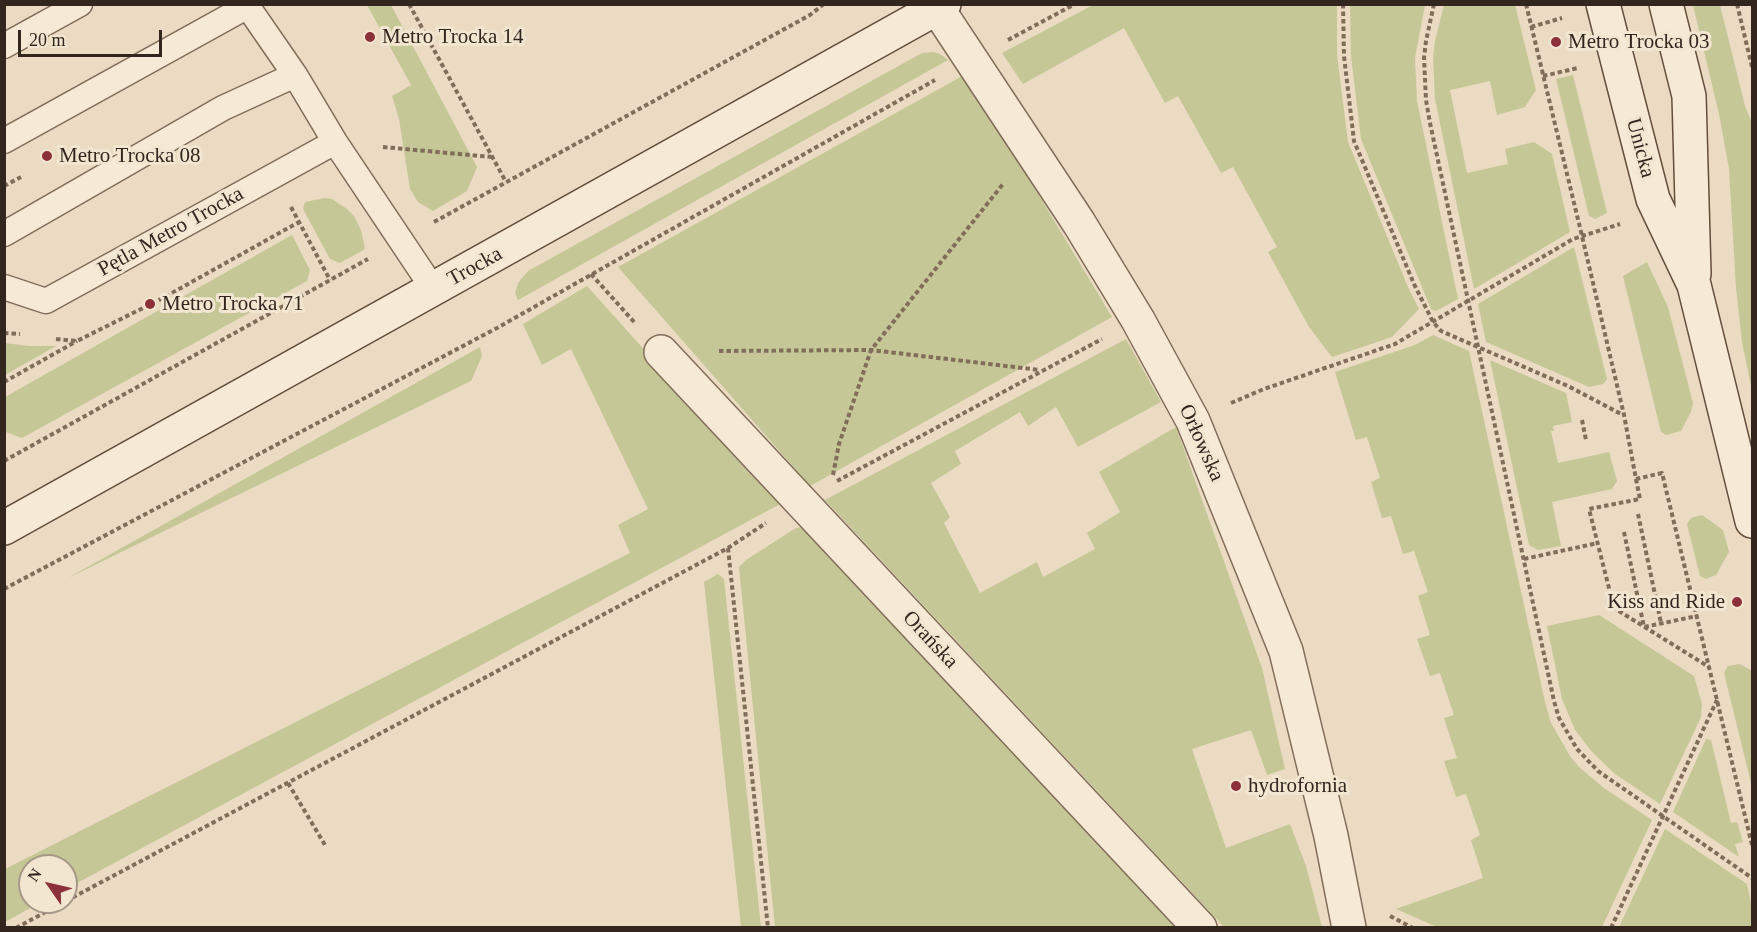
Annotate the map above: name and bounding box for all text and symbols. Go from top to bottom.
scale bar [21,18,165,56]
place label: Metro Trocka 14 [382,24,524,50]
place label: Metro Trocka 03 [1568,29,1710,55]
text: 20 m [29,30,66,50]
marker: Metro Trocka 14 [363,30,377,44]
marker: Metro Trocka 03 [1549,35,1563,49]
street label: Unicka [1620,115,1660,181]
place label: Metro Trocka 08 [59,143,201,169]
marker: Metro Trocka 08 [40,149,54,163]
street label: Pętla Metro Trocka [94,182,248,282]
street label: Trocka [443,242,507,292]
place label: Metro Trocka 71 [162,291,304,317]
marker: Metro Trocka 71 [143,297,157,311]
street label: Orłowska [1173,401,1229,485]
place label: Kiss and Ride [1607,589,1725,615]
marker: Kiss and Ride [1730,595,1744,609]
street label: Orańska [897,606,963,674]
place label: hydrofornia [1248,773,1347,799]
marker: hydrofornia [1229,779,1243,793]
north arrow [18,854,78,914]
text: N [24,865,45,884]

